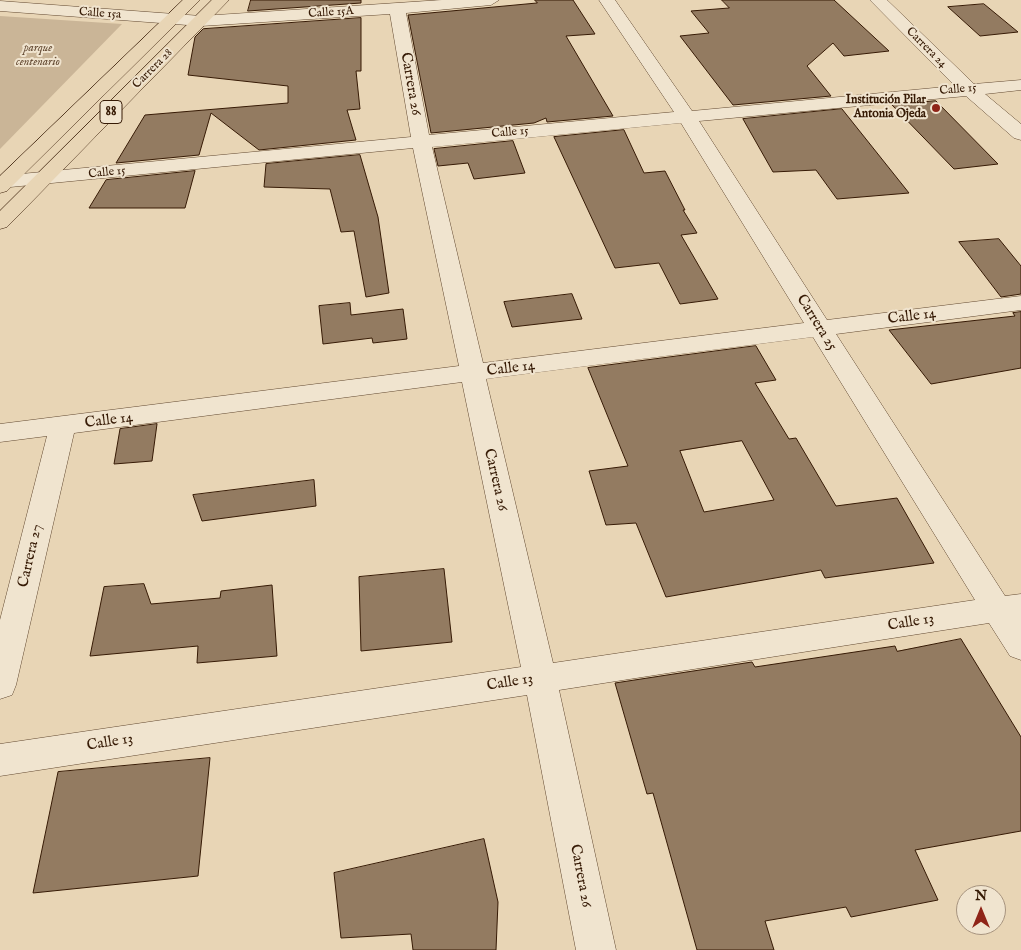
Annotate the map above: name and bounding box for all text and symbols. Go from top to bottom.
street label: Calle 15A [308,4,354,22]
street label: Calle 15a [78,5,122,23]
street label: Carrera 24 [903,25,949,71]
park label: parque centenario [16,42,60,70]
street label: Carrera 28 [130,46,176,92]
street label: Carrera 26 [396,51,424,117]
street label: Calle 15 [939,81,977,99]
place label: Institución Pilar Antonia Ojeda [846,94,926,122]
road number: 88 [100,100,122,124]
marker: Institución Pilar Antonia Ojeda [930,102,942,114]
street label: Calle 15 [491,124,529,142]
street label: Calle 15 [88,164,126,182]
street label: Carrera 25 [792,292,840,354]
street label: Calle 14 [887,305,937,329]
street label: Calle 14 [486,357,536,381]
street label: Calle 14 [84,409,134,433]
street label: Carrera 26 [479,447,511,513]
street label: Carrera 27 [15,523,47,589]
street label: Calle 13 [887,610,935,636]
street label: Calle 13 [486,670,534,696]
street label: Calle 13 [86,730,134,756]
street label: Carrera 26 [565,843,595,909]
north arrow [956,885,1006,935]
text: N [975,887,987,905]

